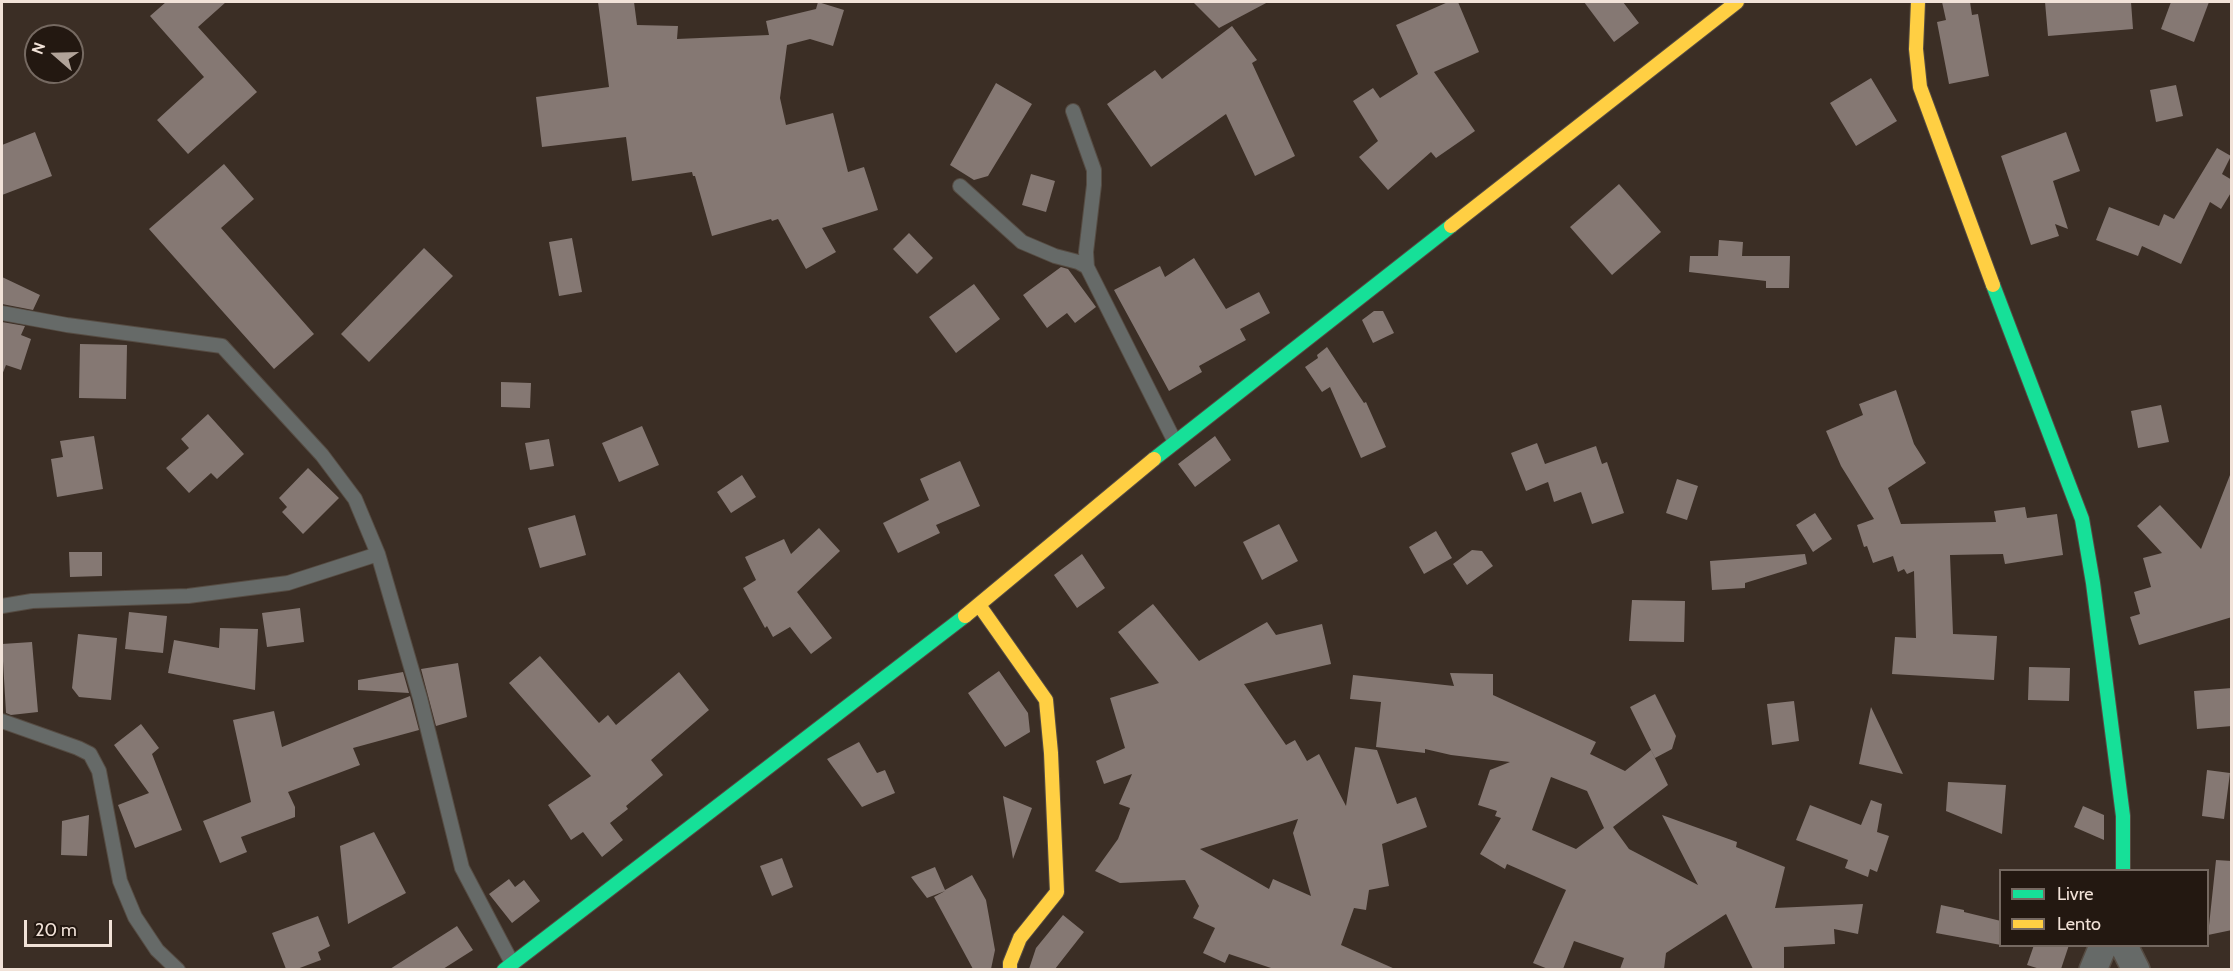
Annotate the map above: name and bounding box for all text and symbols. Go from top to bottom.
north arrow [24,24,84,84]
text: N [28,40,49,57]
legend [1999,869,2209,947]
text: Livre [2057,883,2093,905]
scale bar [27,908,116,946]
text: Lento [2057,913,2101,935]
text: 20 m [35,919,77,941]

